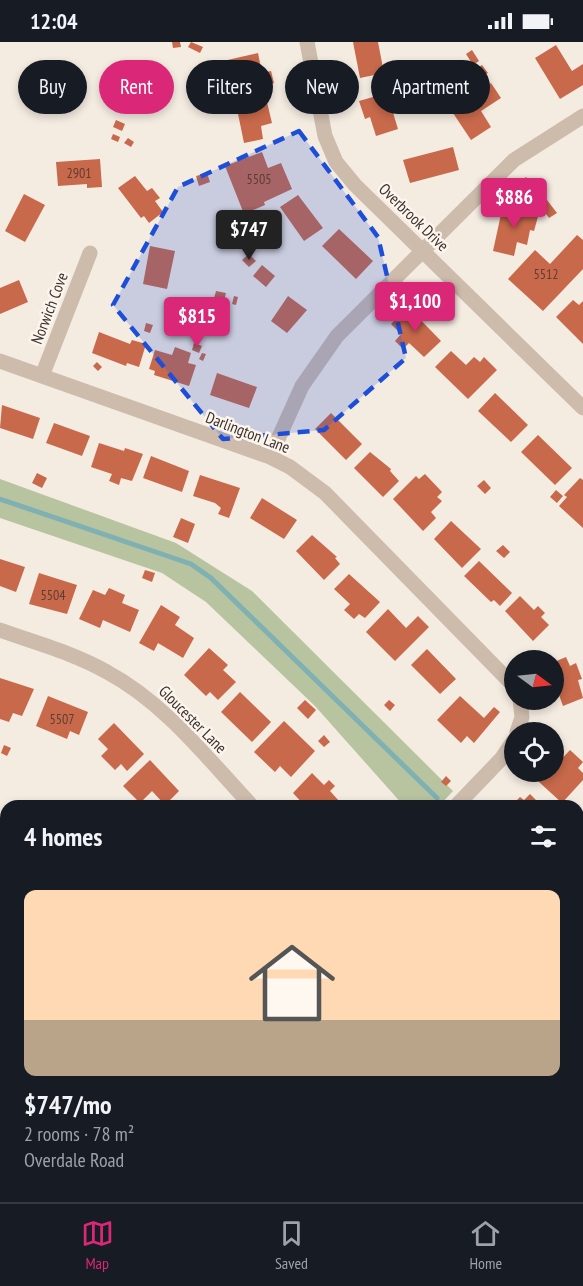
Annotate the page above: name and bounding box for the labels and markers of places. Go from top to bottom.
pin: $886 [478,178,550,229]
pin: $747 [213,210,285,261]
pin: $1,100 [366,282,464,333]
pin: $815 [161,297,233,348]

